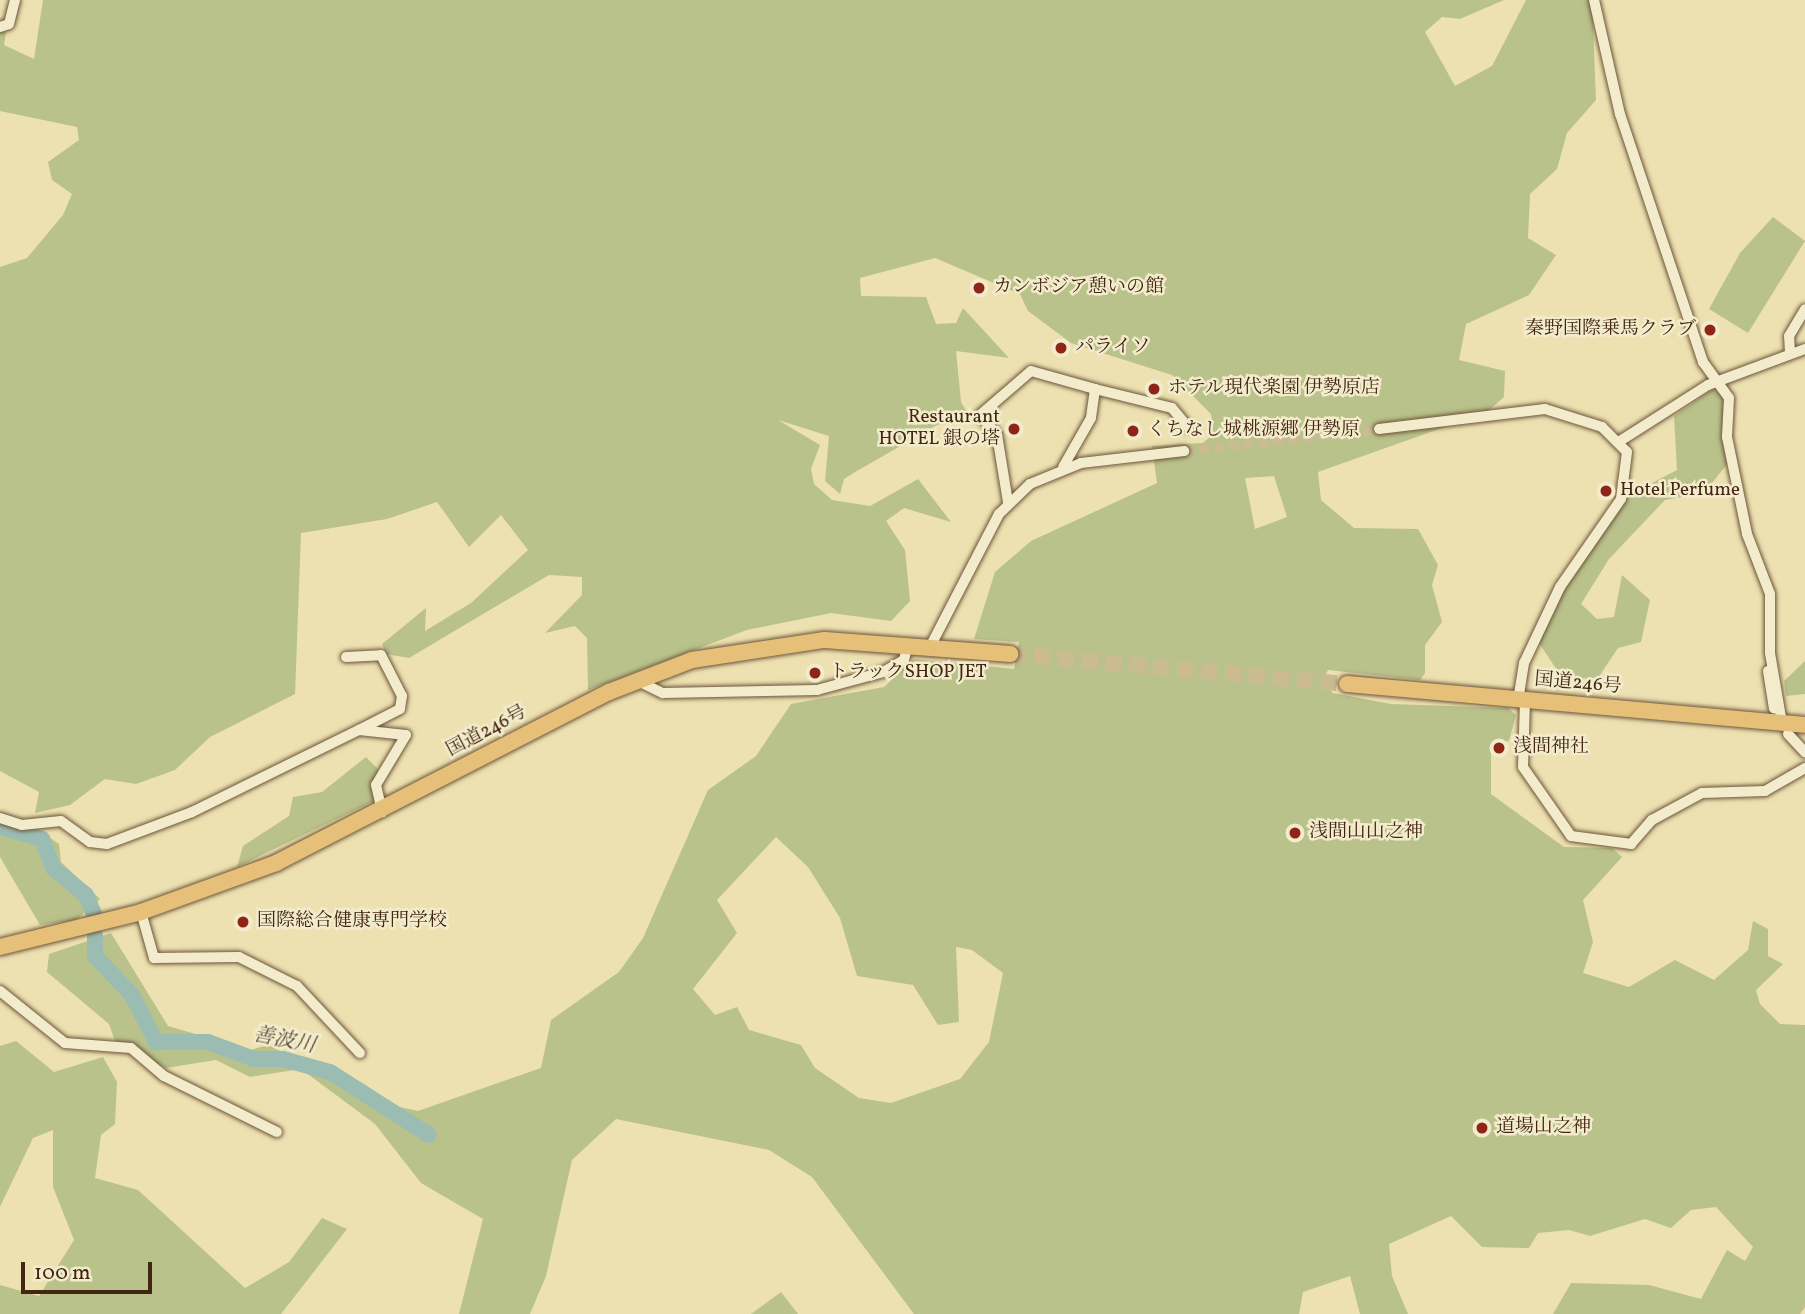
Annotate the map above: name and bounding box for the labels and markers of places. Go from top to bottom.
place label: カンボジア憩いの館 [993,277,1164,299]
marker: カンボジア憩いの館 [971,280,987,296]
place label: 秦野国際乗馬クラブ [1525,319,1696,341]
marker: 秦野国際乗馬クラブ [1702,322,1718,338]
place label: パライソ [1075,337,1151,359]
marker: パライソ [1053,340,1069,356]
place label: ホテル現代楽園 伊勢原店 [1168,378,1381,400]
marker: ホテル現代楽園 伊勢原店 [1146,381,1162,397]
place label: Restaurant HOTEL 銀の塔 [878,407,1000,451]
place label: くちなし城桃源郷 伊勢原 [1147,420,1360,442]
marker: Restaurant HOTEL 銀の塔 [1006,421,1022,437]
marker: くちなし城桃源郷 伊勢原 [1125,423,1141,439]
place label: Hotel Perfume [1620,480,1740,502]
marker: Hotel Perfume [1598,483,1614,499]
place label: トラックSHOP JET [829,662,987,684]
marker: トラックSHOP JET [807,665,823,681]
place label: 浅間神社 [1513,737,1589,759]
marker: 浅間神社 [1491,740,1507,756]
place label: 浅間山山之神 [1309,822,1423,844]
marker: 浅間山山之神 [1287,825,1303,841]
place label: 国際総合健康専門学校 [257,911,447,933]
marker: 国際総合健康専門学校 [235,914,251,930]
place label: 道場山之神 [1496,1117,1591,1139]
marker: 道場山之神 [1474,1120,1490,1136]

